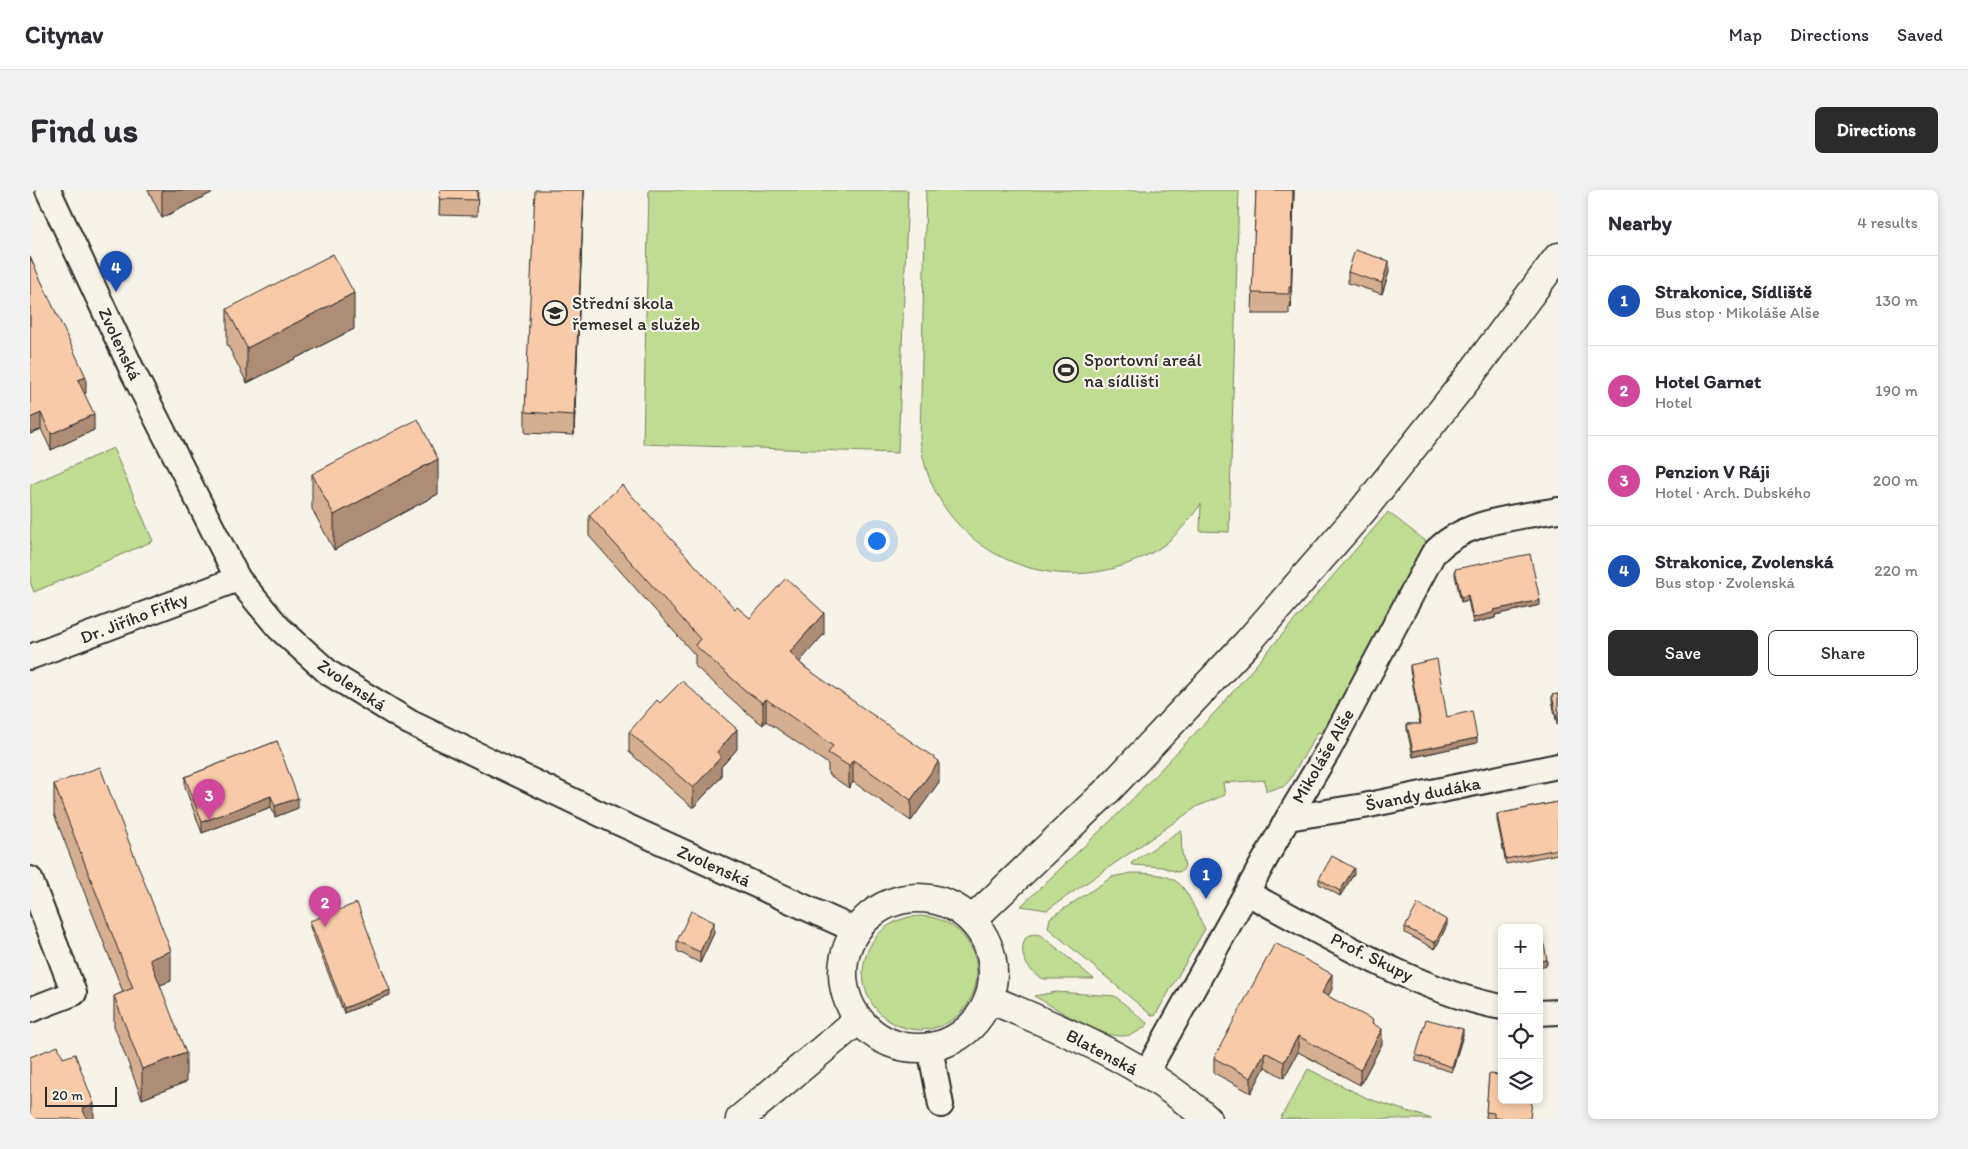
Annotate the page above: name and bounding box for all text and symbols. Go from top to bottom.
text: Citynav [25,20,103,49]
text: Map [1729,24,1762,46]
text: Directions [1790,24,1869,46]
text: Saved [1897,24,1943,46]
button: Directions [1815,107,1938,153]
text: Find us [30,109,138,151]
text: Nearby [1608,210,1672,235]
text: 4 results [1857,213,1918,232]
pin: 4 [100,251,132,292]
text: Strakonice, Sídliště [1655,280,1812,303]
text: 1 [1620,291,1628,310]
text: 130 m [1875,291,1918,310]
place label: Střední škola řemesel a služeb [572,292,700,335]
school or university icon: Střední škola řemesel a služeb [542,300,568,326]
text: Bus stop · Mikoláše Alše [1655,303,1820,322]
street label: Zvolenská [94,304,147,385]
place label: Sportovní areál na sídlišti [1084,349,1202,392]
sports icon: Sportovní areál na sídlišti [1053,357,1079,383]
text: Hotel Garnet [1655,370,1761,393]
text: 2 [1620,381,1628,400]
text: 190 m [1875,381,1918,400]
text: Hotel [1655,393,1692,412]
text: Penzion V Ráji [1655,460,1770,483]
text: 3 [1620,471,1628,490]
text: 200 m [1873,471,1918,490]
text: Hotel · Arch. Dubského [1655,483,1811,502]
your location [864,528,890,554]
text: Strakonice, Zvolenská [1655,550,1834,573]
text: 4 [1619,561,1629,580]
text: 220 m [1874,561,1918,580]
text: Bus stop · Zvolenská [1655,573,1795,592]
street label: Dr. Jiřího Fifky [77,587,191,649]
button: Save [1608,630,1758,676]
button: Share [1768,630,1918,676]
street label: Zvolenská [314,654,391,716]
street label: Mikoláše Alše [1287,705,1359,807]
street label: Švandy dudáka [1364,772,1483,816]
pin: 3 [193,779,225,820]
street label: Zvolenská [674,840,755,892]
pin: 1 [1190,858,1222,899]
pin: 2 [309,886,341,927]
map controls [1498,924,1543,1104]
button: + [1498,924,1543,969]
street label: Prof. Skupy [1327,928,1417,987]
button: − [1498,969,1543,1014]
button: locate [1498,1014,1543,1059]
street label: Blatenská [1062,1024,1142,1080]
button: layers [1498,1059,1543,1104]
scale bar [45,1084,118,1107]
text: 20 m [52,1087,83,1104]

